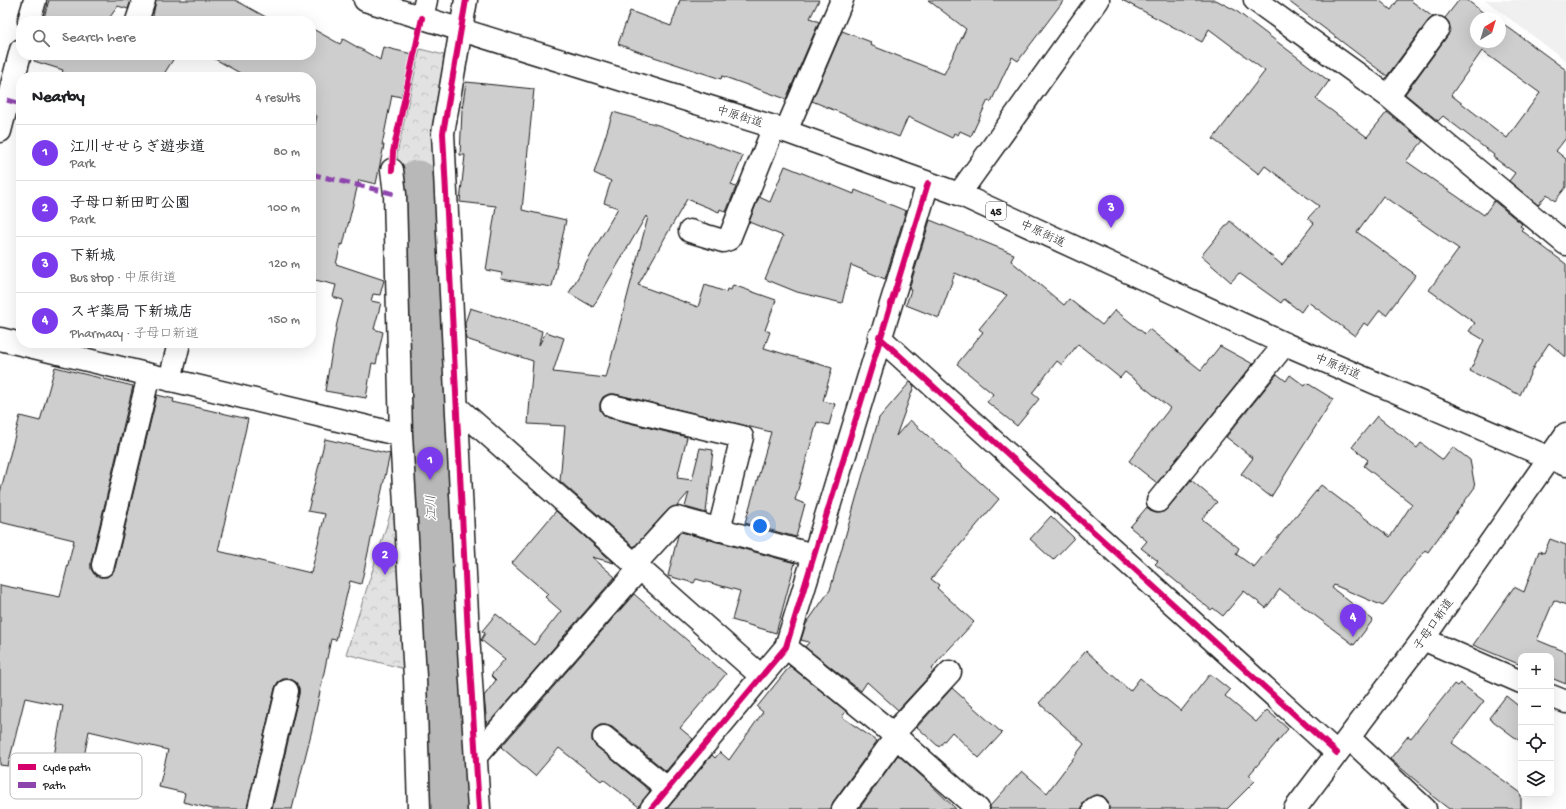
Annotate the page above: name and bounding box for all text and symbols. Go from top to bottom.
north arrow [1470,12,1506,48]
search box [16,16,316,60]
icon: search [30,27,52,49]
text: Search here [62,29,136,47]
text: Nearby [32,88,85,108]
text: 4 results [256,91,300,106]
street label: 中原街道 [714,103,765,132]
text: 江川せせらぎ遊歩道 [70,139,205,157]
text: 1 [42,145,48,160]
text: 80 m [273,145,300,160]
text: Park [70,157,95,172]
text: 子母口新田町公園 [70,195,190,213]
pin: 3 [1098,195,1124,228]
text: 2 [42,201,48,216]
text: 100 m [268,201,300,216]
road number: 45 [986,202,1006,220]
text: Park [70,213,95,228]
street label: 中原街道 [1017,217,1067,251]
text: 下新城 [70,248,115,266]
text: 3 [42,257,48,272]
text: 120 m [269,257,300,272]
text: Bus stop · 中原街道 [70,271,176,286]
text: スギ薬局 下新城店 [70,304,194,322]
text: 4 [42,313,48,328]
text: 150 m [268,313,300,328]
text: Pharmacy · 子母口新道 [70,327,198,342]
street label: 中原街道 [1312,351,1362,384]
pin: 1 [417,447,443,480]
water label: 江川 [425,495,440,521]
your location [750,516,770,536]
pin: 2 [372,542,398,575]
street label: 子母口新道 [1411,596,1458,654]
pin: 4 [1340,604,1366,637]
map controls [1518,653,1554,797]
button: + [1518,653,1554,689]
button: − [1518,689,1554,725]
button: locate [1518,725,1554,761]
legend [10,753,142,799]
button: layers [1518,761,1554,797]
text: Cycle path [43,763,91,775]
text: Path [42,781,66,793]

